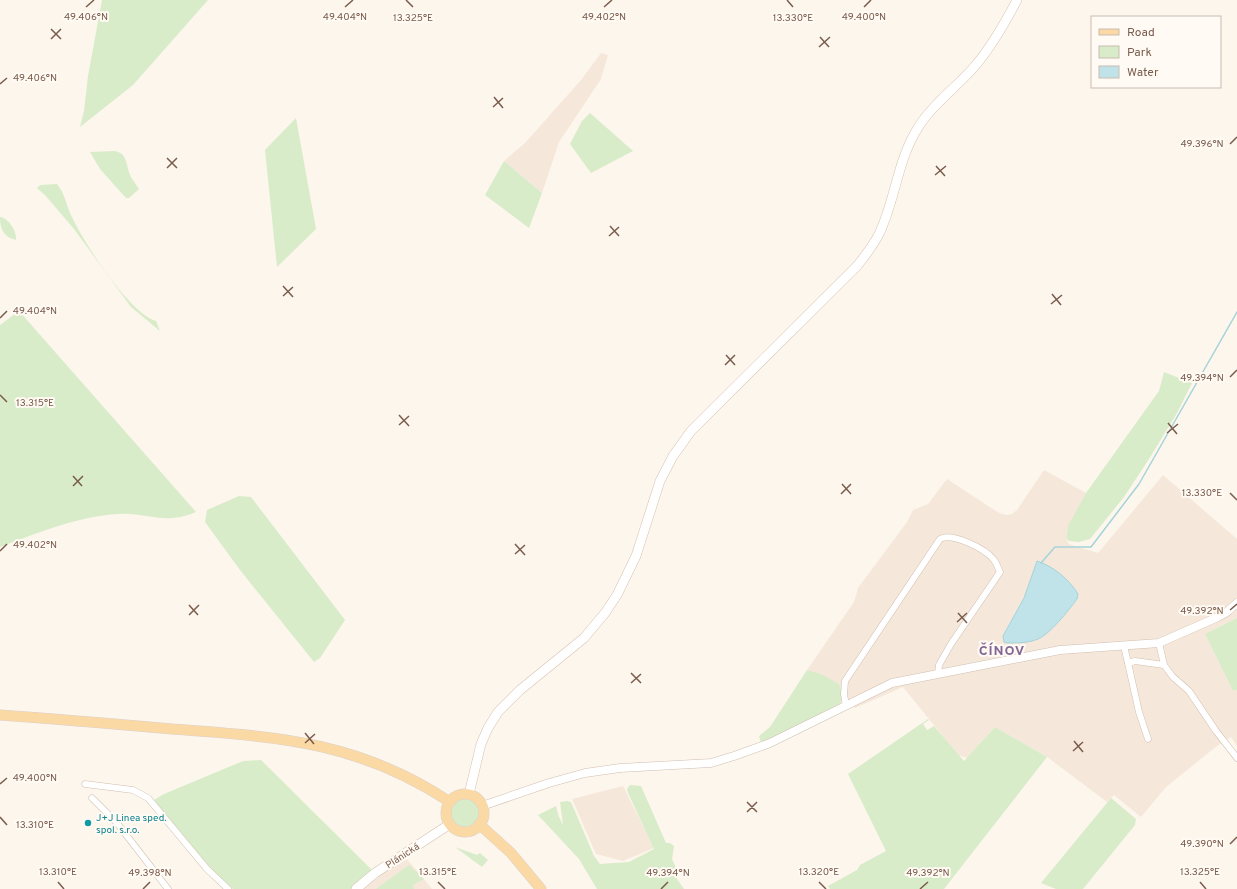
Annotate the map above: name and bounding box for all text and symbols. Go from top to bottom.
text: 49.406°N [64,11,108,24]
text: 49.404°N [323,11,367,24]
text: 49.402°N [582,11,626,24]
text: 49.400°N [842,11,886,24]
text: 13.325°E [393,12,433,25]
text: 13.330°E [773,12,813,25]
legend [1091,16,1221,88]
text: Road [1127,25,1155,41]
text: Park [1127,45,1152,61]
text: Water [1127,65,1159,81]
text: 49.406°N [13,72,57,85]
text: 49.396°N [1180,138,1224,151]
text: 49.404°N [13,305,57,318]
text: 49.394°N [1180,372,1224,385]
text: 13.315°E [16,397,54,410]
text: 13.330°E [1182,487,1222,500]
text: 49.402°N [13,539,57,552]
text: 49.392°N [1180,605,1224,618]
district label: ČÍNOV [979,642,1025,660]
text: 49.400°N [13,772,57,785]
place label: J+J Linea sped. spol. s.r.o. [96,812,167,837]
marker: J+J Linea sped. spol. s.r.o. [83,818,93,828]
text: 13.310°E [16,819,54,832]
text: 49.390°N [1180,838,1224,851]
street label: Plánická [383,840,422,872]
text: 13.310°E [39,866,77,879]
text: 13.315°E [419,866,457,879]
text: 13.320°E [799,866,839,879]
text: 13.325°E [1180,866,1220,879]
text: 49.398°N [128,867,172,880]
text: 49.394°N [646,867,690,880]
text: 49.392°N [906,867,950,880]

